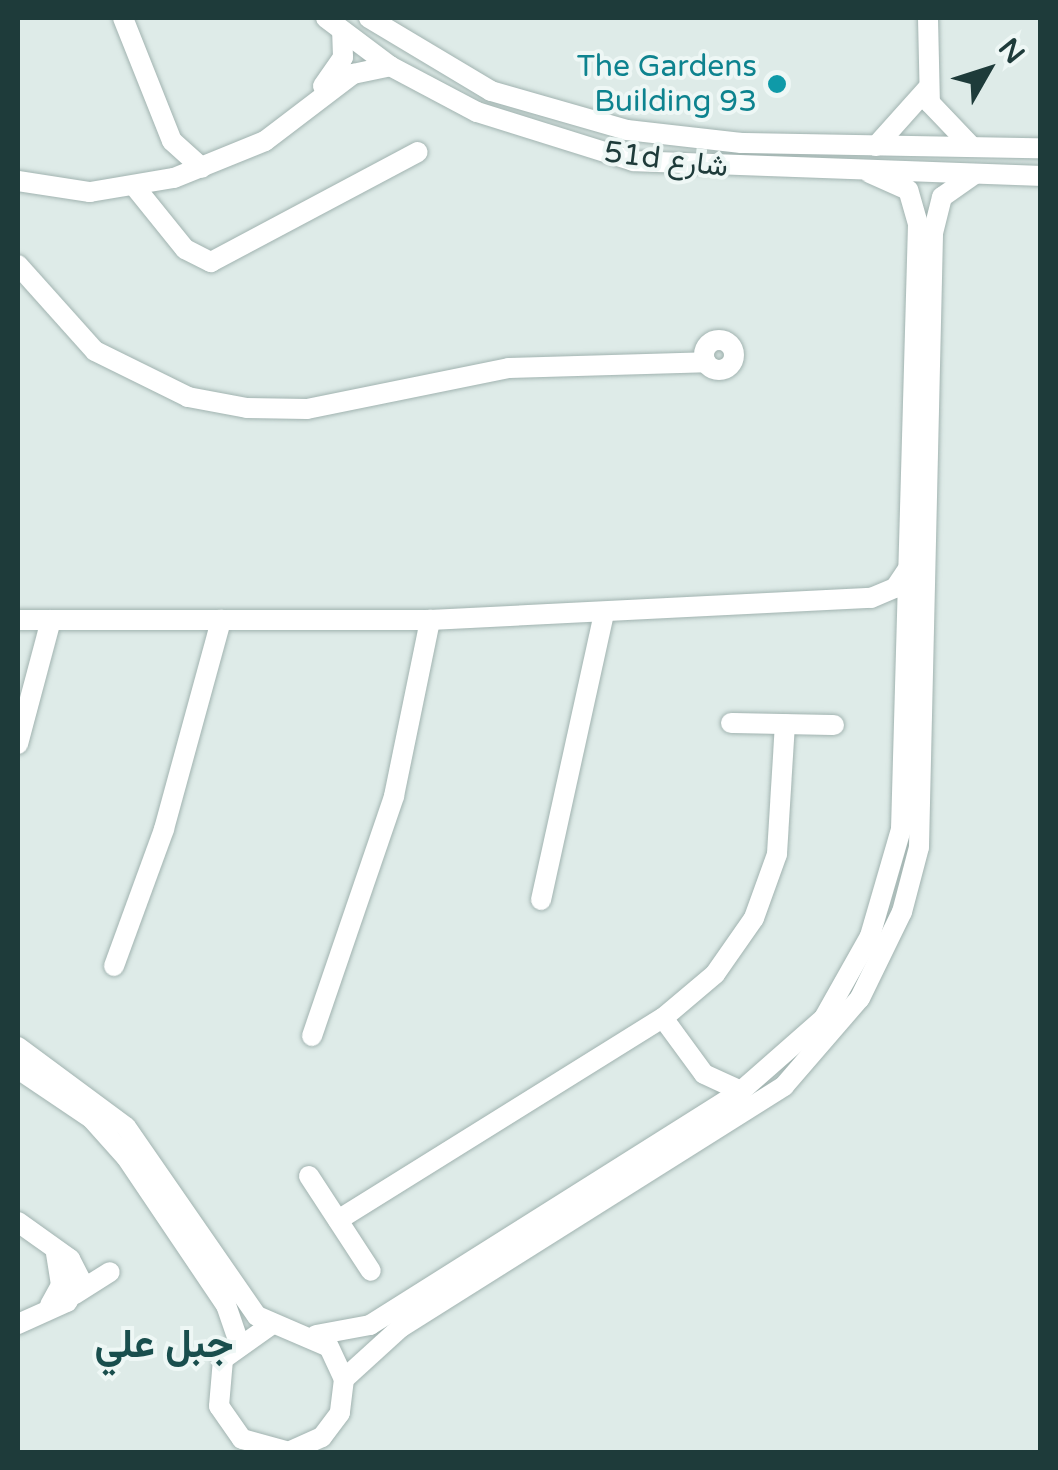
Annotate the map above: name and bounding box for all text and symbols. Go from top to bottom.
north arrow [938,20,1038,120]
text: N [991,32,1032,71]
place label: The Gardens Building 93 [577,49,757,120]
marker: The Gardens Building 93 [766,73,788,95]
street label: 51d شارع [602,135,730,185]
district label: جبل علي [95,1320,233,1368]

